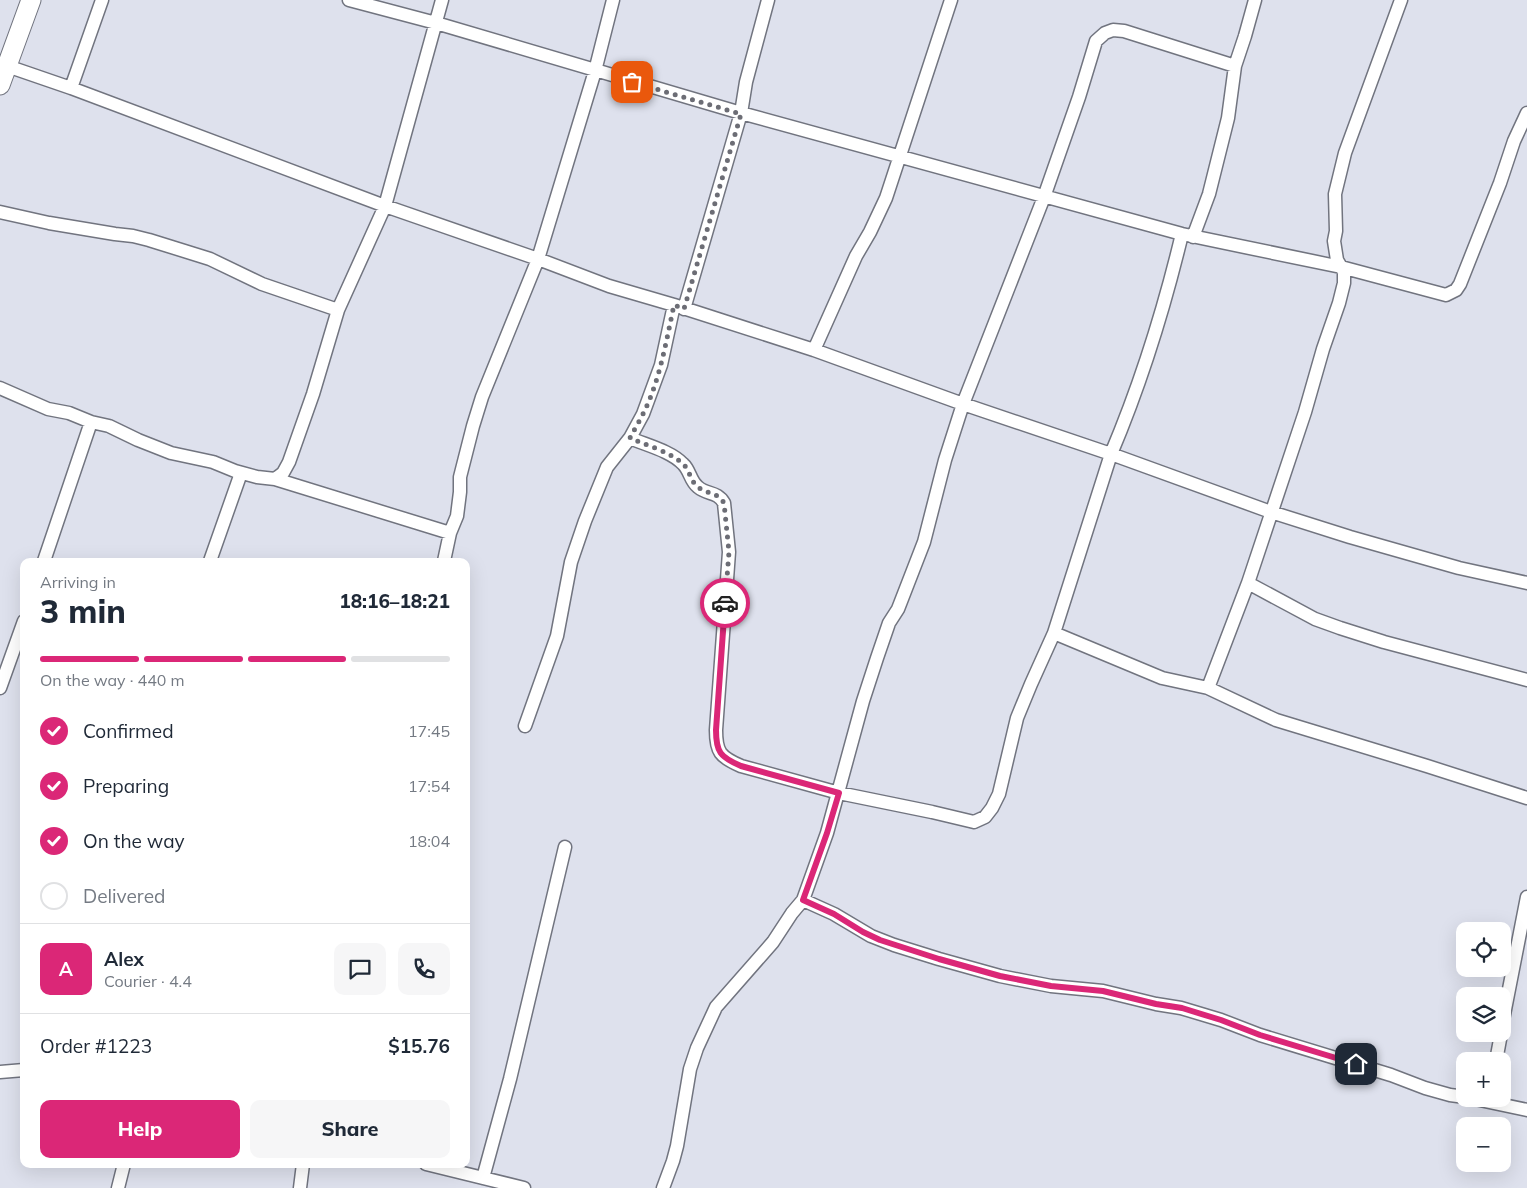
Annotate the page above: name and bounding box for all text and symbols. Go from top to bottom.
pin [611,61,653,103]
icon: bag [618,68,646,96]
text: Arriving in [40,572,116,592]
courier [700,578,750,628]
text: 18:16–18:21 [339,589,450,613]
icon: car [711,589,739,617]
text: 3 min [40,591,126,631]
text: On the way · 440 m [40,670,185,690]
icon: check [40,717,68,745]
text: Confirmed [83,719,174,743]
text: 17:45 [408,721,450,741]
icon: check [40,772,68,800]
text: Preparing [83,774,169,798]
text: 17:54 [408,776,450,796]
icon: check [40,827,68,855]
text: On the way [83,829,185,853]
text: 18:04 [408,831,450,851]
text: Delivered [83,884,165,908]
map controls [1456,922,1511,1172]
button: locate [1456,922,1511,977]
button: chat [334,943,386,995]
button: phone [398,943,450,995]
text: Alex [104,947,144,971]
text: A [59,957,73,981]
text: Courier · 4.4 [104,971,192,991]
button: layers [1456,987,1511,1042]
text: Order #1223 [40,1034,152,1058]
text: $15.76 [388,1034,450,1058]
pin [1335,1043,1377,1085]
icon: home [1342,1050,1370,1078]
button: + [1456,1052,1511,1107]
button: Help [40,1100,240,1158]
button: Share [250,1100,450,1158]
button: − [1456,1117,1511,1172]

